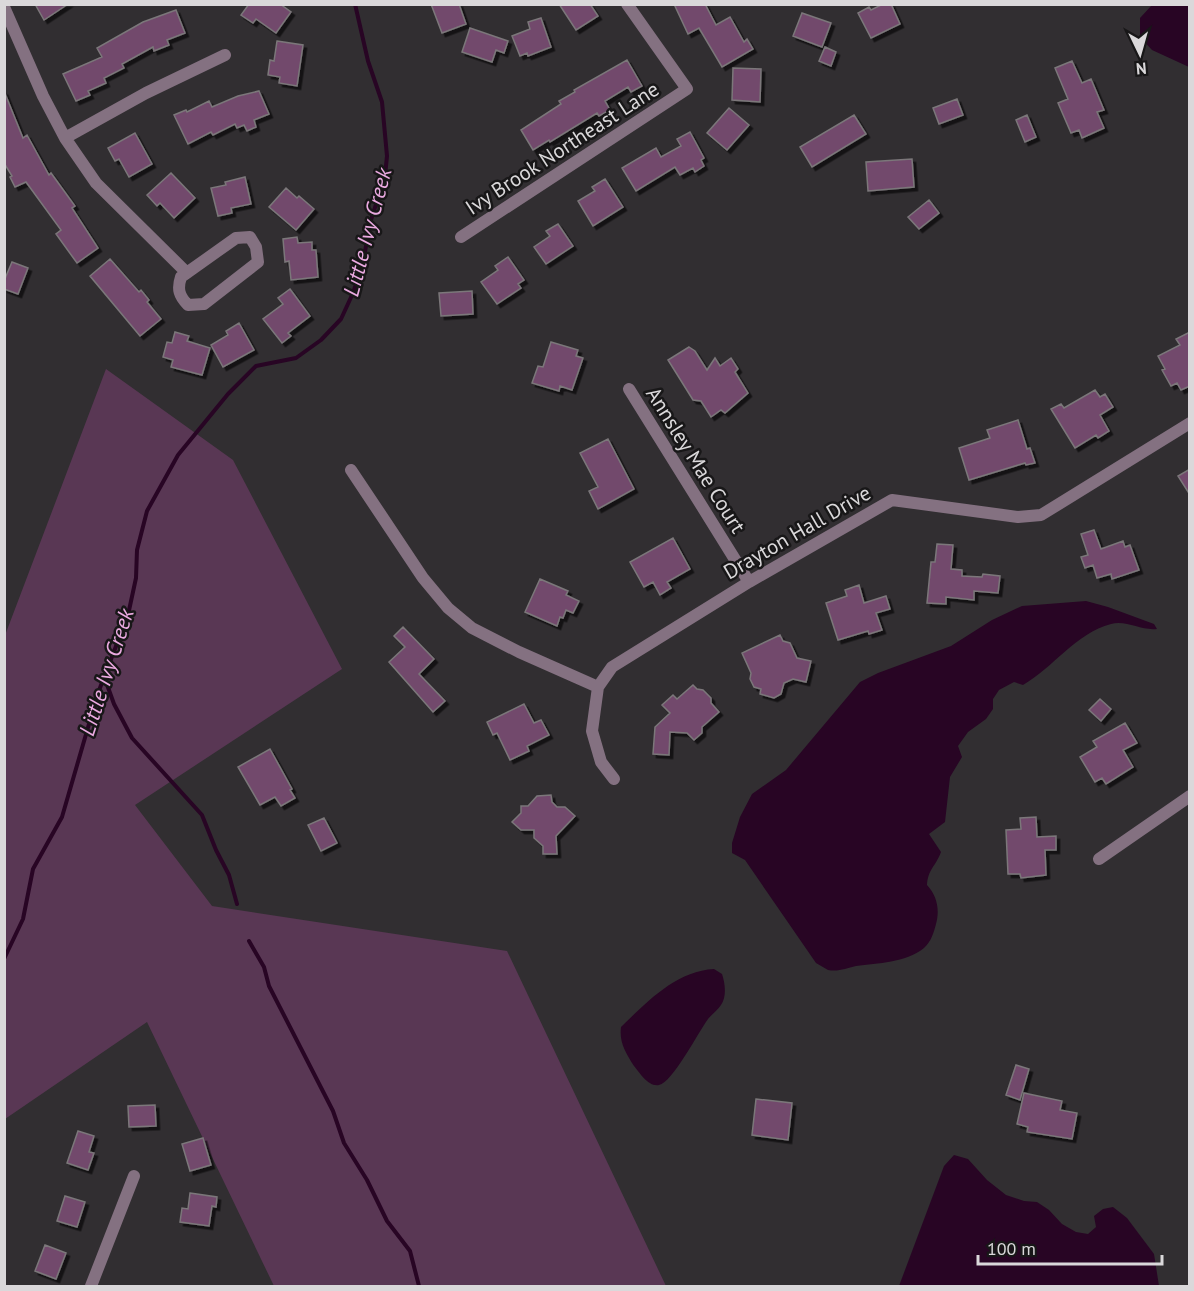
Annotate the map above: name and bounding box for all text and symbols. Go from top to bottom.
north arrow [1110,24,1170,84]
text: N [1135,59,1147,79]
street label: Ivy Brook Northeast Lane [460,75,664,221]
water label: Little Ivy Creek [336,164,398,299]
street label: Annsley Mae Court [640,382,752,538]
street label: Drayton Hall Drive [718,479,876,585]
water label: Little Ivy Creek [72,604,140,739]
scale bar [978,1228,1162,1266]
text: 100 m [987,1237,1036,1260]

